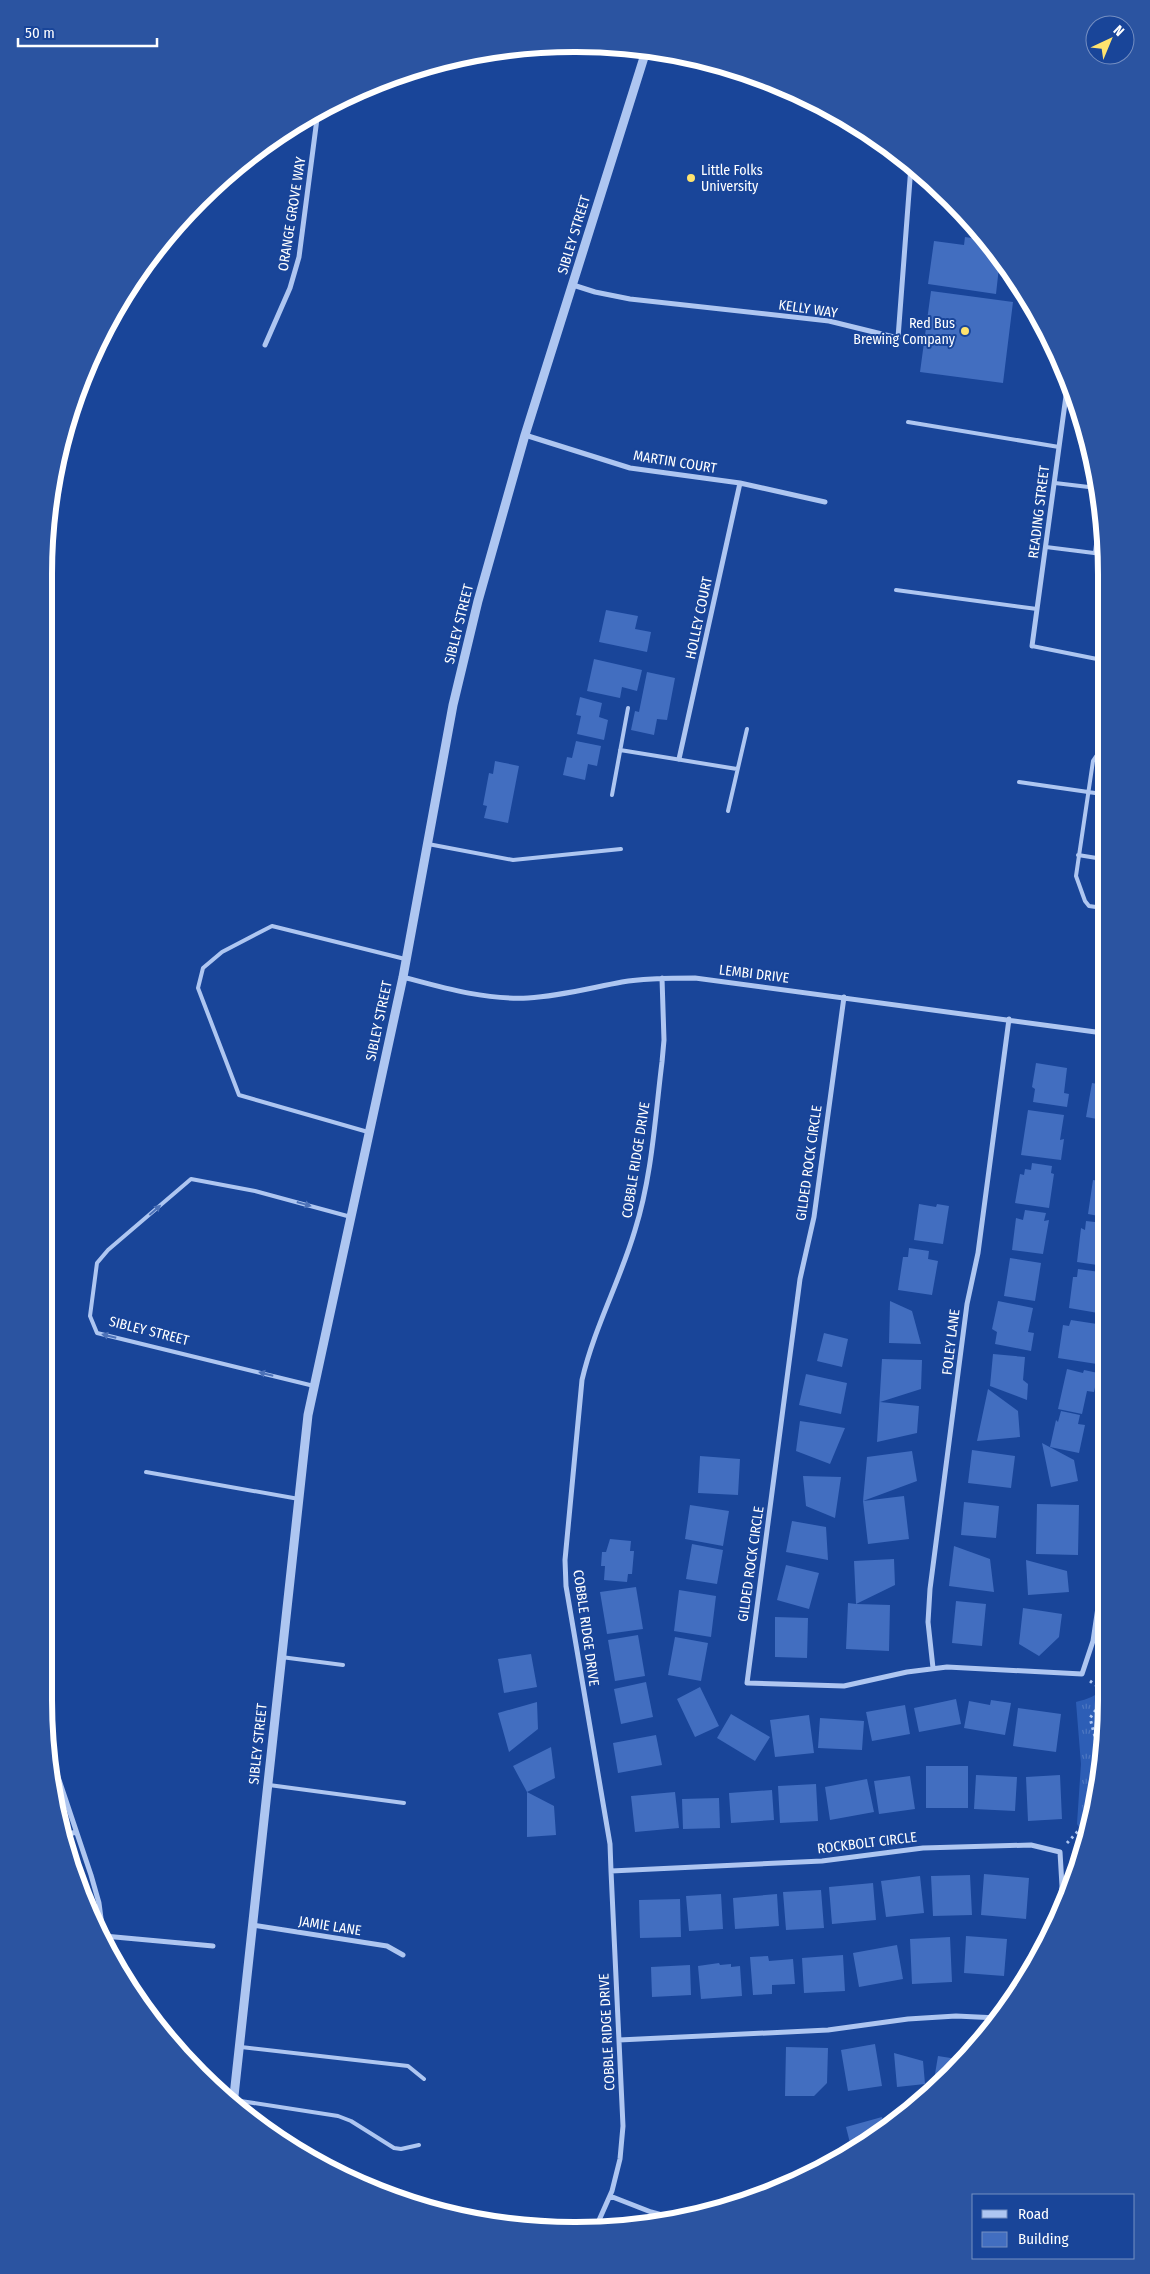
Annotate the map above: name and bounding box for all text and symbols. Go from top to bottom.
scale bar [18,15,156,47]
north arrow [1085,15,1135,65]
text: N [1110,22,1128,40]
text: 50 m [25,24,55,42]
street label: ORANGE GROVE WAY [275,156,309,272]
place label: Little Folks University [701,162,763,195]
marker: Little Folks University [685,172,697,184]
street label: SIBLEY STREET [554,193,594,276]
street label: KELLY WAY [777,296,839,322]
place label: Red Bus Brewing Company [853,315,956,348]
marker: Red Bus Brewing Company [959,325,971,337]
street label: MARTIN COURT [632,447,718,477]
street label: READING STREET [1025,464,1053,559]
street label: HOLLEY COURT [682,575,716,661]
street label: SIBLEY STREET [441,582,477,666]
street label: LEMBI DRIVE [718,961,790,987]
street label: SIBLEY STREET [362,979,396,1063]
street label: COBBLE RIDGE DRIVE [618,1100,654,1219]
street label: GILDED ROCK CIRCLE [792,1104,826,1222]
one-way arrow [296,1200,311,1208]
one-way arrow [149,1204,162,1215]
street label: FOLEY LANE [939,1308,964,1376]
street label: SIBLEY STREET [107,1313,191,1349]
one-way arrow [101,1331,116,1339]
one-way arrow [259,1370,274,1378]
street label: GILDED ROCK CIRCLE [734,1505,768,1623]
street label: COBBLE RIDGE DRIVE [569,1569,603,1688]
street label: SIBLEY STREET [245,1702,271,1785]
street label: ROCKBOLT CIRCLE [816,1828,918,1858]
street label: JAMIE LANE [297,1913,363,1939]
street label: COBBLE RIDGE DRIVE [595,1972,619,2091]
legend [972,2194,1135,2259]
text: Road [1018,2205,1049,2223]
text: Building [1018,2230,1069,2248]

